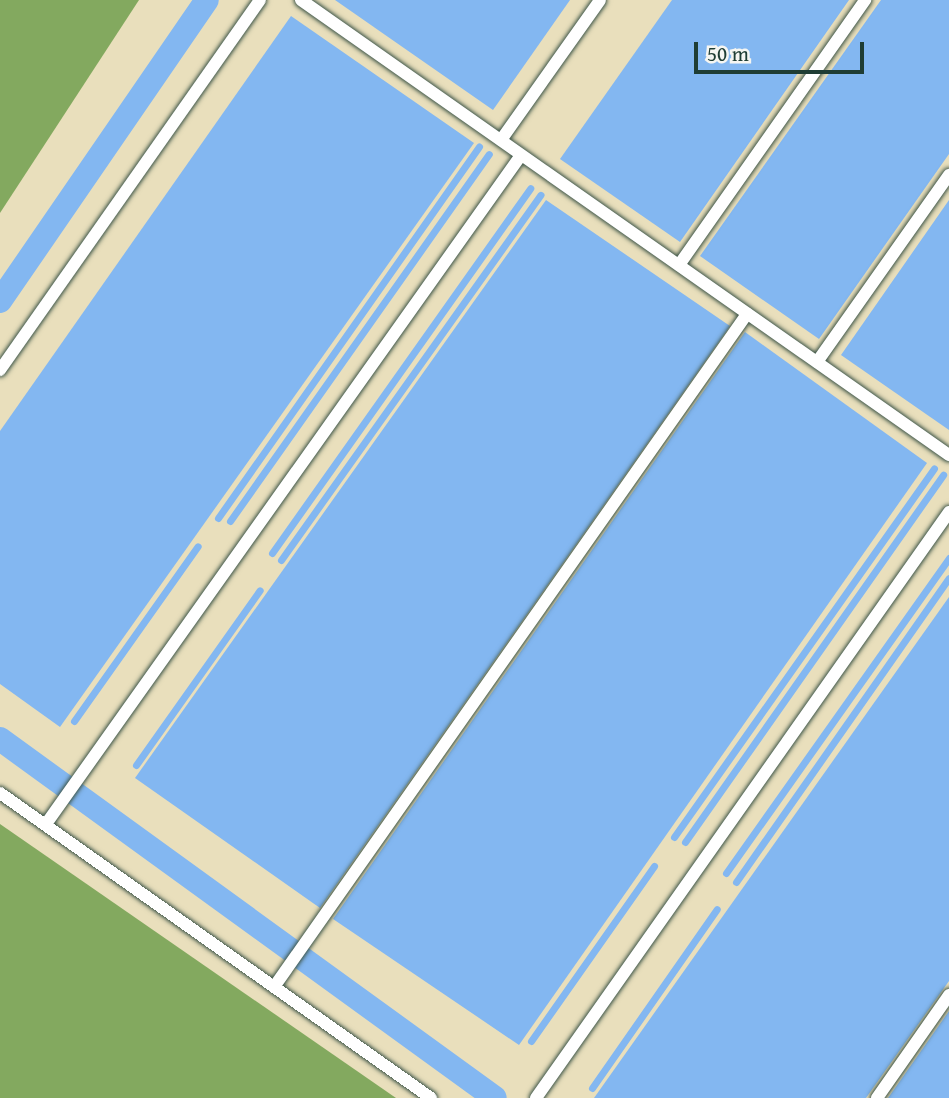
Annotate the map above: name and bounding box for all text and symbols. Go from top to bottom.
scale bar [697,28,867,72]
text: 50 m [707,38,749,69]

